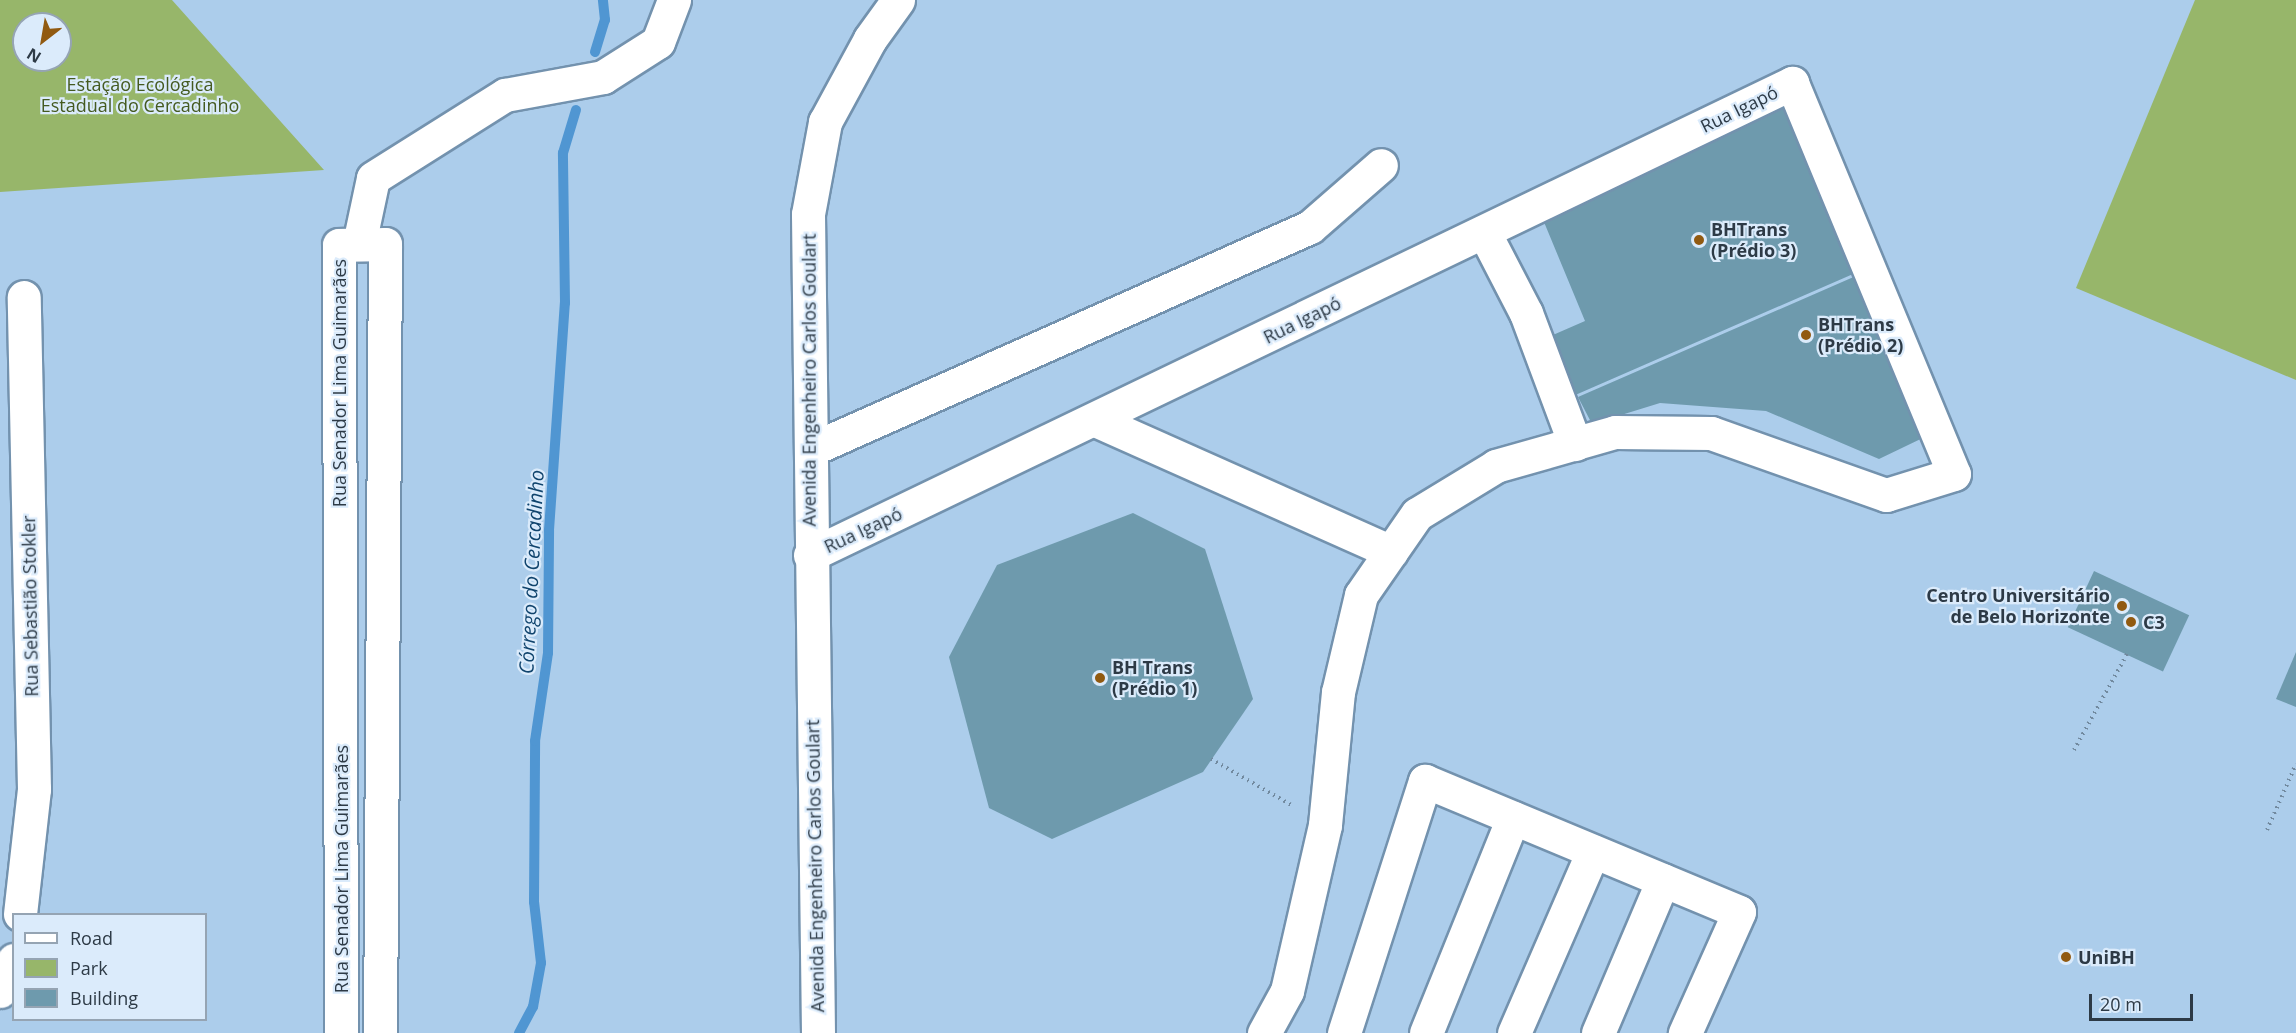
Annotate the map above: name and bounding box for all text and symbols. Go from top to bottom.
north arrow [12,12,72,72]
text: N [23,43,45,68]
park label: Estação Ecológica Estadual do Cercadinho [41,74,239,116]
street label: Rua Igapó [1697,81,1781,137]
place label: BHTrans (Prédio 3) [1711,219,1796,262]
marker: BHTrans (Prédio 3) [1692,233,1706,247]
street label: Avenida Engenheiro Carlos Goulart [798,234,820,526]
street label: Rua Senador Lima Guimarães [328,259,350,507]
street label: Rua Igapó [1260,292,1344,348]
place label: BHTrans (Prédio 2) [1818,314,1903,356]
marker: BHTrans (Prédio 2) [1799,328,1813,342]
water label: Córrego do Cercadinho [514,469,548,675]
street label: Rua Igapó [821,503,905,557]
street label: Rua Sebastião Stokler [18,515,42,697]
place label: Centro Universitário de Belo Horizonte [1926,585,2110,628]
marker: Centro Universitário de Belo Horizonte [2115,599,2129,613]
place label: C3 [2143,611,2165,633]
marker: C3 [2124,615,2138,629]
place label: BH Trans (Prédio 1) [1112,657,1197,700]
marker: BH Trans (Prédio 1) [1093,671,1107,685]
street label: Avenida Engenheiro Carlos Goulart [802,719,828,1013]
street label: Rua Senador Lima Guimarães [330,745,352,993]
legend [12,913,207,1021]
text: Road [70,926,113,950]
place label: UniBH [2078,946,2135,968]
marker: UniBH [2059,950,2073,964]
text: Park [70,956,108,980]
scale bar [2092,982,2196,1020]
text: Building [70,986,138,1010]
text: 20 m [2100,992,2142,1016]

